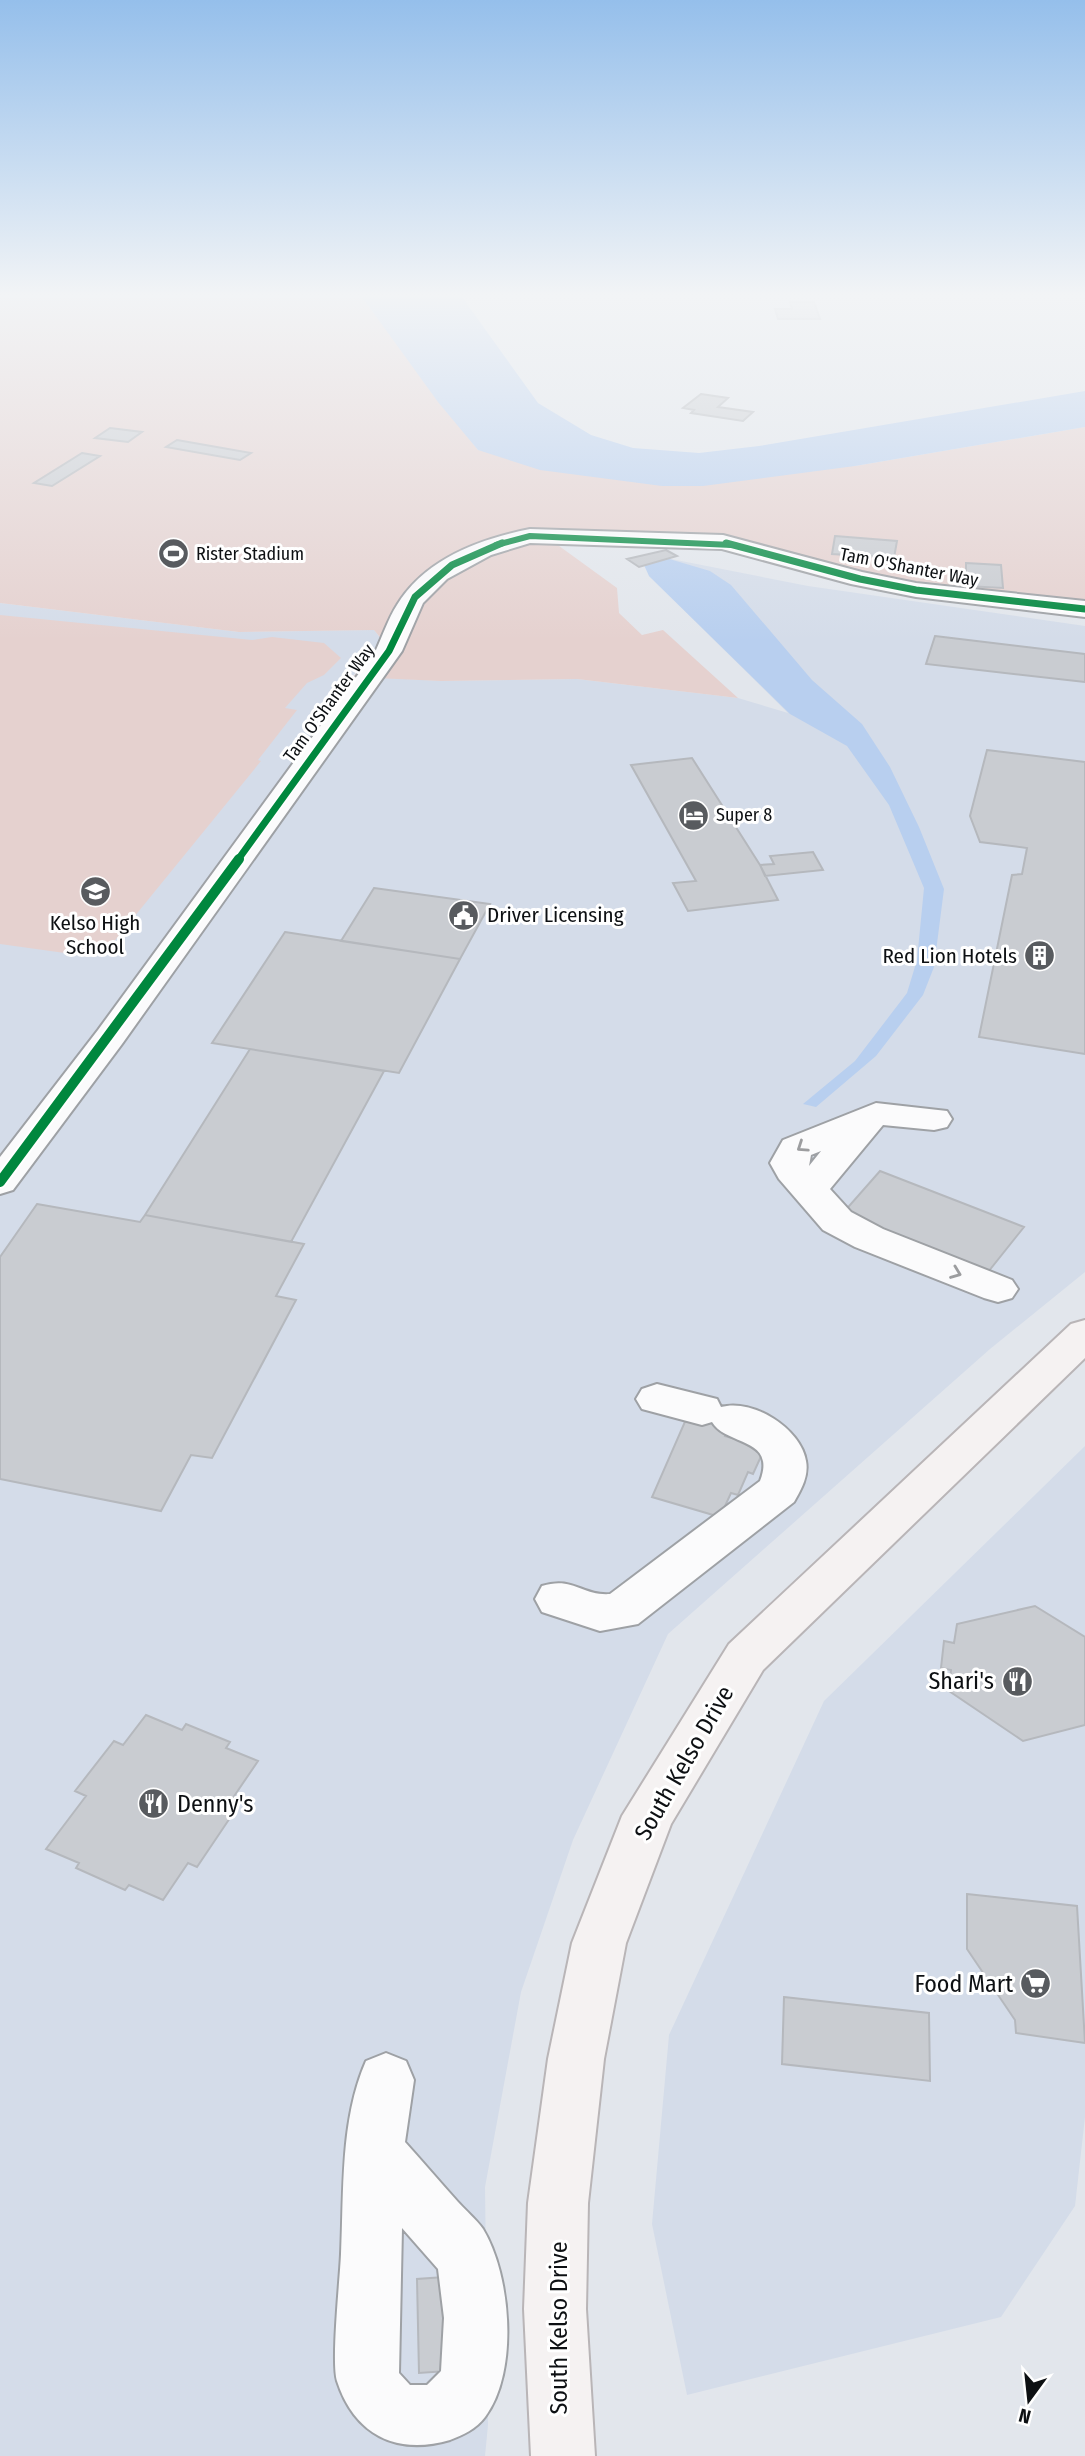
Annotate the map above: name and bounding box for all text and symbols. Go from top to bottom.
sports icon: Rister Stadium [156,537,190,571]
place label: Rister Stadium [196,543,304,565]
street label: Tam O'Shanter Way [838,543,980,591]
street label: Tam O'Shanter Way [279,640,379,766]
hotel icon: Super 8 [676,798,710,832]
place label: Super 8 [716,804,772,826]
school or university icon: Kelso High School [78,874,112,908]
public building icon: Driver Licensing [447,898,481,932]
place label: Driver Licensing [487,902,624,928]
place label: Kelso High School [50,910,140,960]
building icon: Red Lion Hotels [1023,939,1057,973]
place label: Red Lion Hotels [882,943,1017,969]
one-way arrow [797,1139,810,1151]
one-way arrow [949,1264,961,1278]
restaurant icon: Shari's [1000,1664,1034,1698]
place label: Shari's [928,1667,994,1695]
street label: South Kelso Drive [629,1681,739,1845]
restaurant icon: Denny's [137,1787,171,1821]
place label: Denny's [177,1790,254,1818]
supermarket icon: Food Mart [1019,1967,1053,2001]
place label: Food Mart [915,1970,1013,1998]
street label: South Kelso Drive [545,2241,573,2415]
north arrow [994,2365,1064,2435]
text: N [1016,2403,1033,2429]

